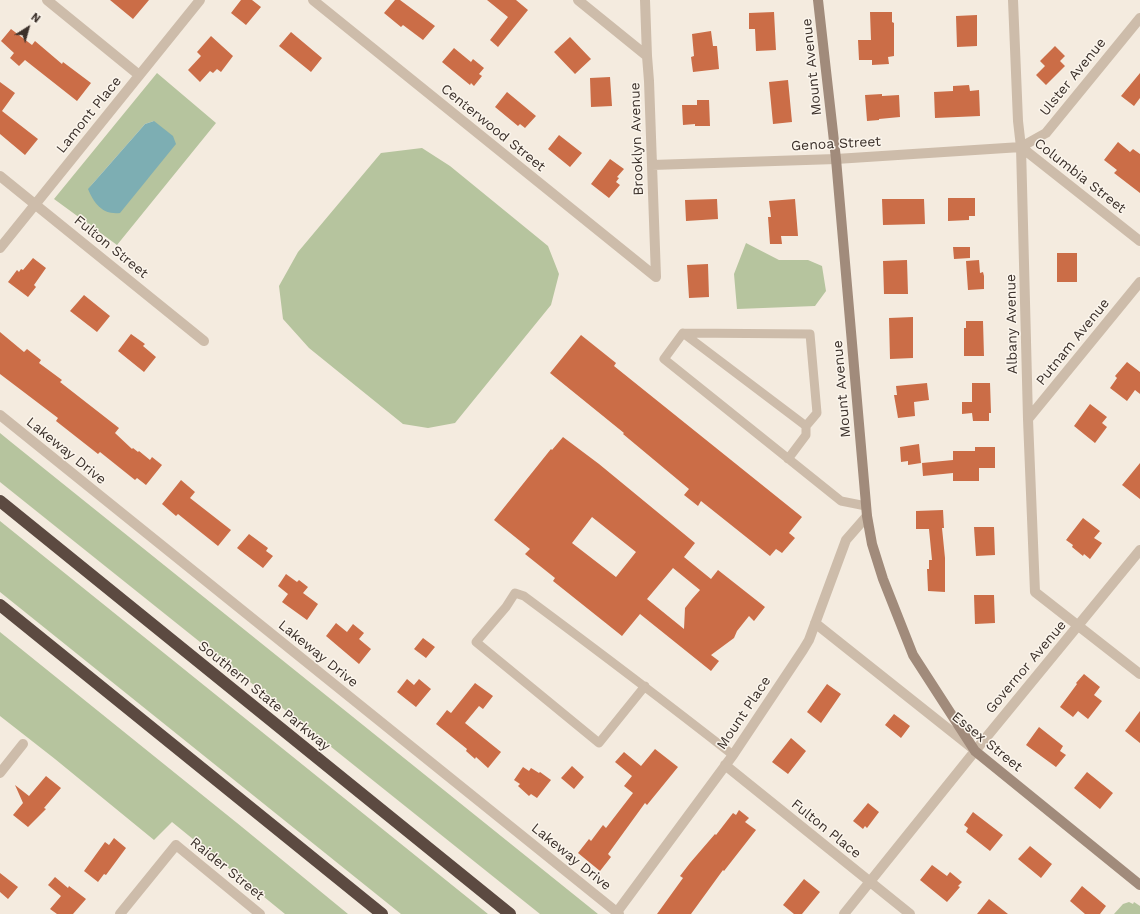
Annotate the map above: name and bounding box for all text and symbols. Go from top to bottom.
north arrow [8,8,48,48]
text: N [28,10,43,26]
street label: Mount Avenue [799,18,825,116]
street label: Ulster Avenue [1036,35,1110,119]
street label: Lamont Place [53,73,125,157]
street label: Centerwood Street [437,81,549,175]
street label: Brooklyn Avenue [627,82,647,196]
street label: Genoa Street [791,133,881,155]
street label: Columbia Street [1031,135,1129,217]
street label: Fulton Street [71,212,151,282]
street label: Albany Avenue [1003,274,1021,374]
street label: Putnam Avenue [1033,295,1113,389]
street label: Mount Avenue [829,340,855,438]
street label: Lakeway Drive [23,414,109,488]
street label: Lakeway Drive [275,617,361,691]
street label: Governor Avenue [982,617,1070,717]
street label: Southern State Parkway [194,637,334,755]
street label: Mount Place [713,673,775,753]
street label: Essex Street [948,708,1026,776]
street label: Fulton Place [788,796,864,862]
street label: Lakeway Drive [528,820,614,894]
street label: Raider Street [187,834,267,904]

